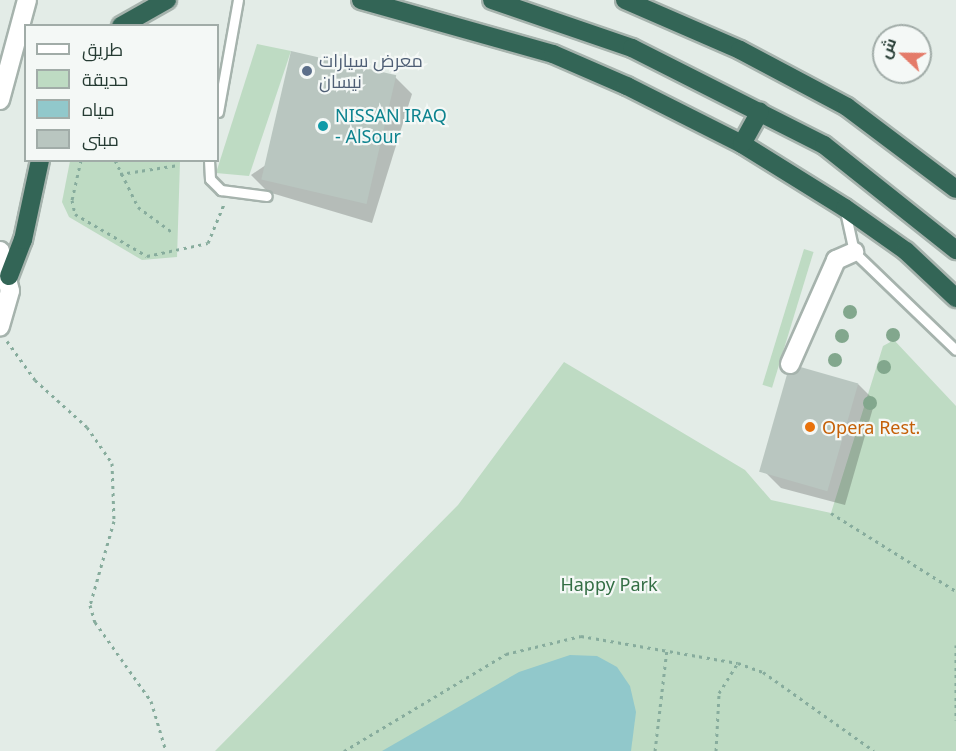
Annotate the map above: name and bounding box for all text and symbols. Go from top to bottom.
legend [24,24,219,162]
north arrow [872,24,932,84]
text: ش [873,34,901,62]
text: طريق [82,37,123,61]
place label: معرض سيارات نيسان [319,50,423,92]
marker: معرض سيارات نيسان [300,64,314,78]
text: حديقة [82,67,128,91]
text: مياه [82,97,115,121]
place label: NISSAN IRAQ - AlSour [335,105,447,148]
marker: NISSAN IRAQ - AlSour [316,119,330,133]
text: مبنى [82,127,119,151]
place label: Opera Rest. [822,416,920,438]
marker: Opera Rest. [803,420,817,434]
park label: Happy Park [560,573,658,595]

